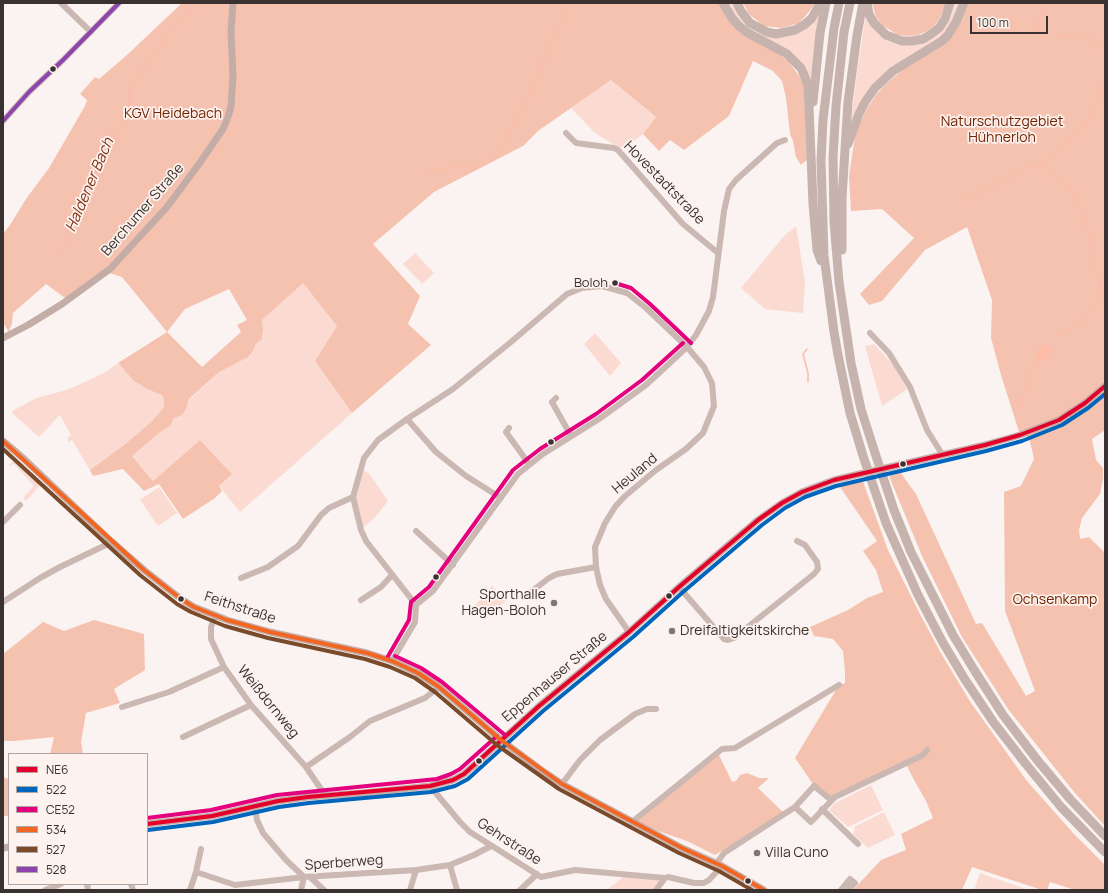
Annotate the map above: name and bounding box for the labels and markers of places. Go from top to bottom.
unlabelled marker [48,64,58,74]
place label: Boloh [574,275,608,291]
marker: Boloh [610,278,620,288]
unlabelled marker [546,437,556,447]
unlabelled marker [898,459,908,469]
unlabelled marker [431,572,441,582]
place label: Sporthalle Hagen-Boloh [461,587,546,620]
unlabelled marker [664,591,674,601]
unlabelled marker [176,594,186,604]
marker: Sporthalle Hagen-Boloh [549,598,559,608]
place label: Dreifaltigkeitskirche [680,623,809,639]
marker: Dreifaltigkeitskirche [667,626,677,636]
unlabelled marker [474,756,484,766]
place label: Villa Cuno [765,845,828,861]
marker: Villa Cuno [752,848,762,858]
unlabelled marker [743,876,753,886]

